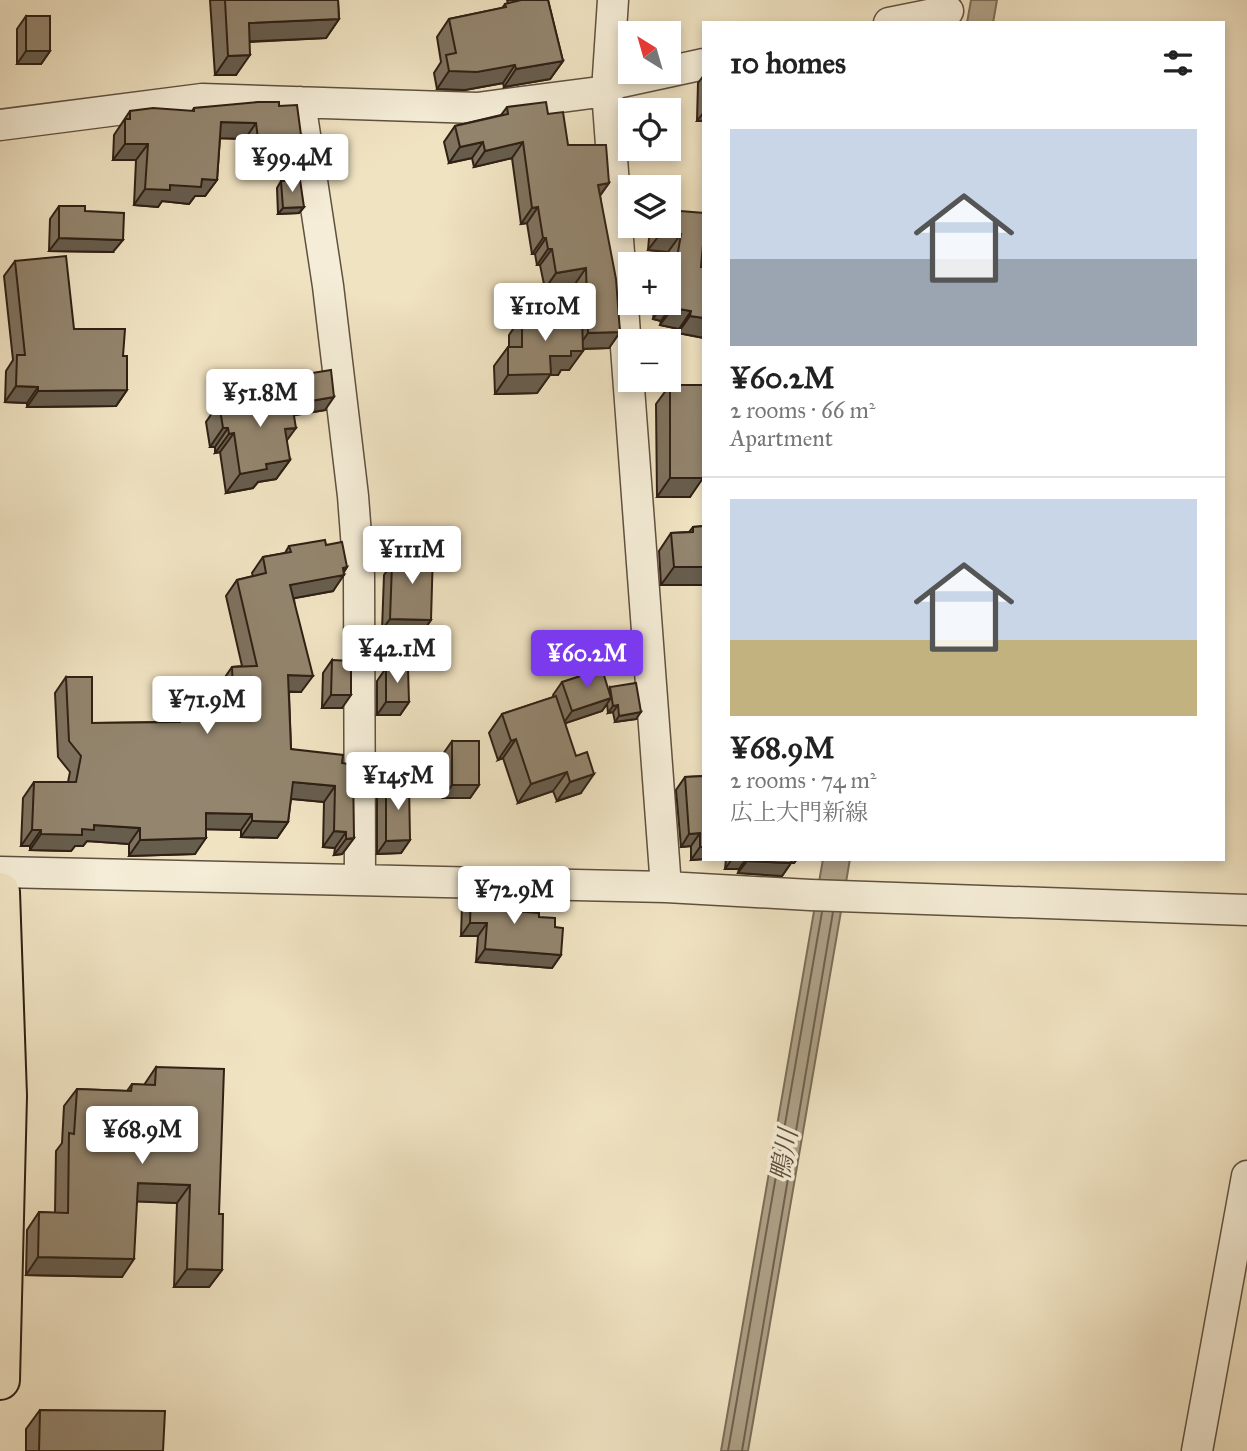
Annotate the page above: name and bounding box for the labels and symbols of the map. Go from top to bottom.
north arrow [618,21,681,84]
pin: ¥99.4M [235,134,349,194]
pin: ¥110M [496,284,594,343]
pin: ¥51.8M [203,370,317,429]
pin: ¥111M [363,526,461,586]
pin: ¥42.1M [340,626,454,685]
pin: ¥60.2M [530,630,644,690]
pin: ¥71.9M [150,676,264,736]
pin: ¥145M [349,752,447,812]
pin: ¥72.9M [457,866,571,926]
pin: ¥68.9M [85,1106,199,1166]
water label: 鴨川 [764,1124,805,1183]

